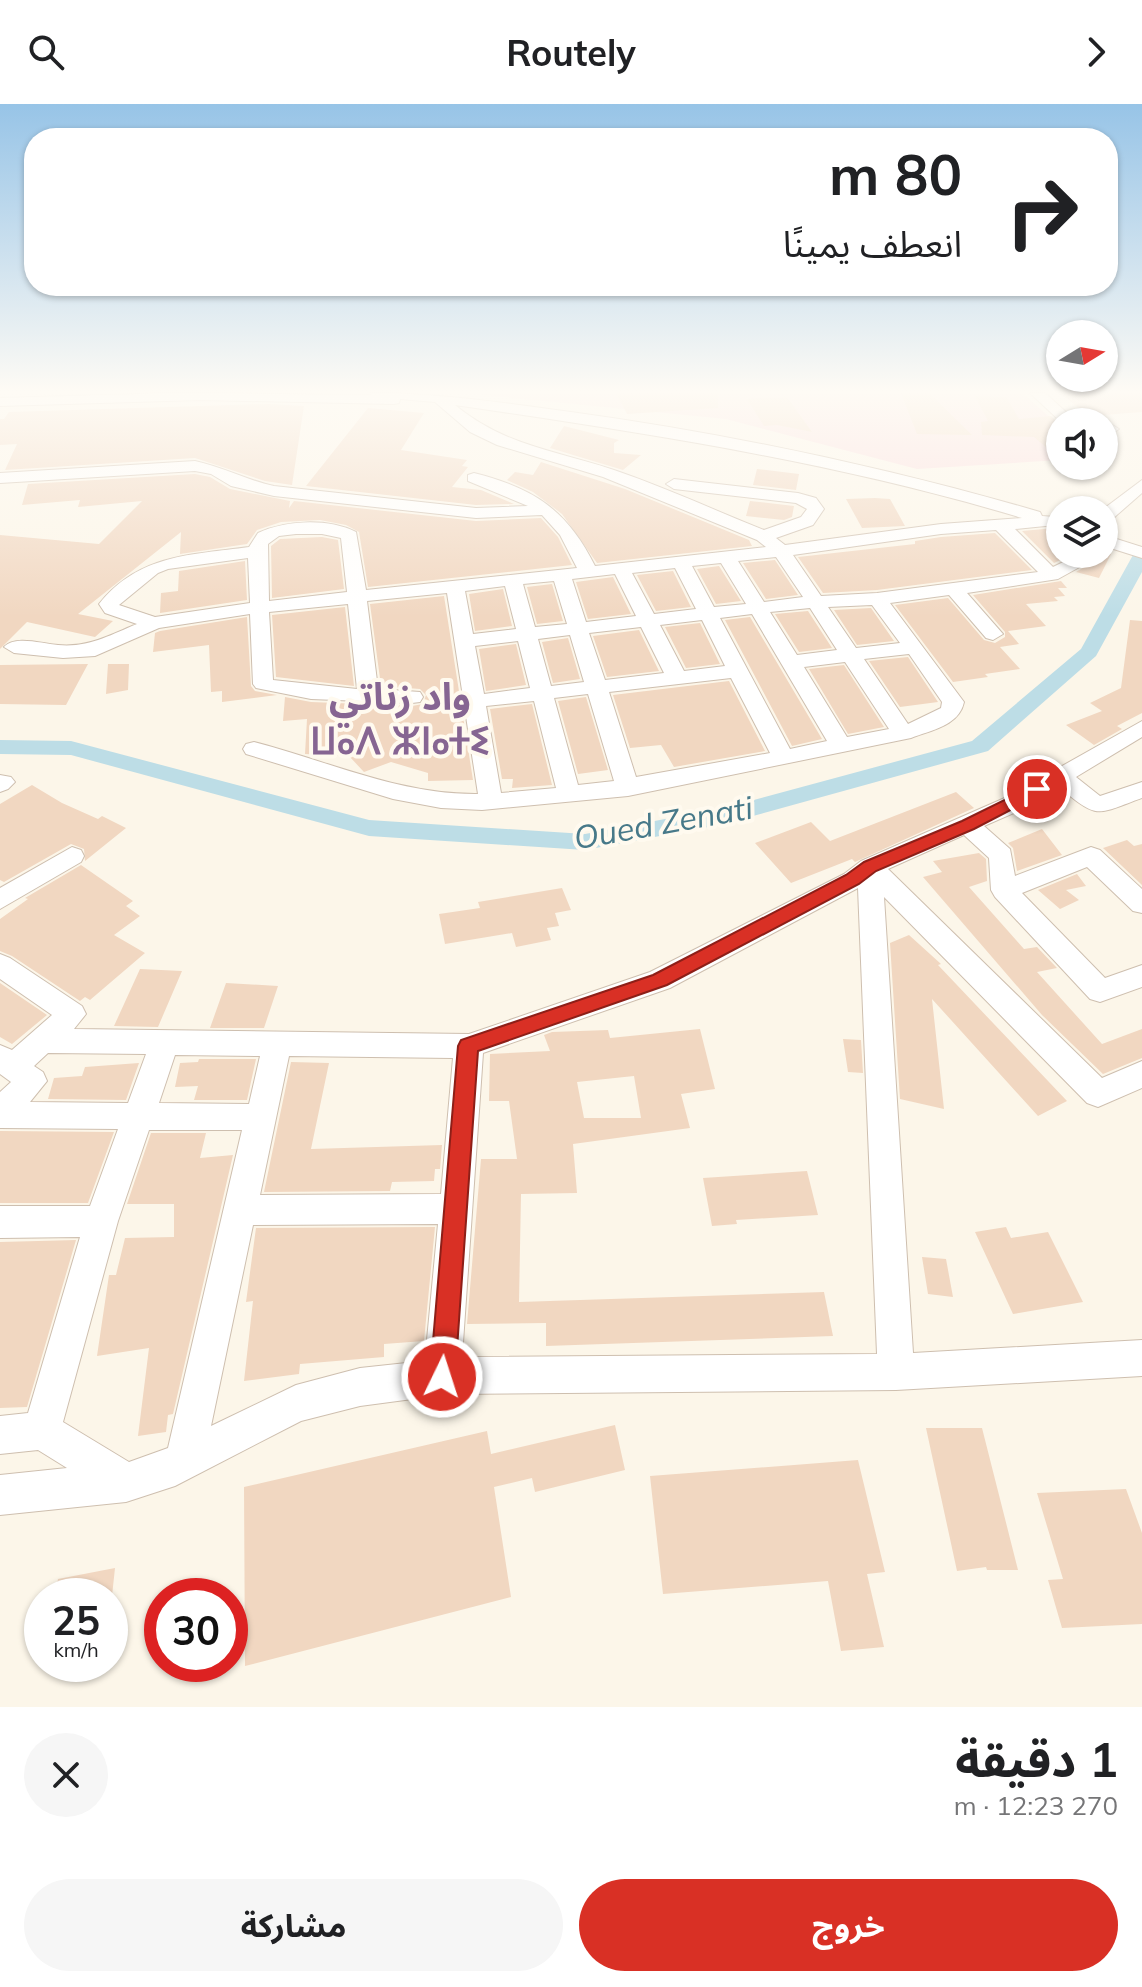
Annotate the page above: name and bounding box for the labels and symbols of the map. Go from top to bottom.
north arrow [1046,320,1118,392]
district label: واد زناتي ⵡⴰⴷ ⵣⵏⴰⵜⵉ [310,672,490,764]
pin [1003,755,1071,823]
water label: Oued Zenati [570,787,756,857]
position arrow [400,1335,484,1419]
speed limit sign: 30 [144,1578,248,1682]

